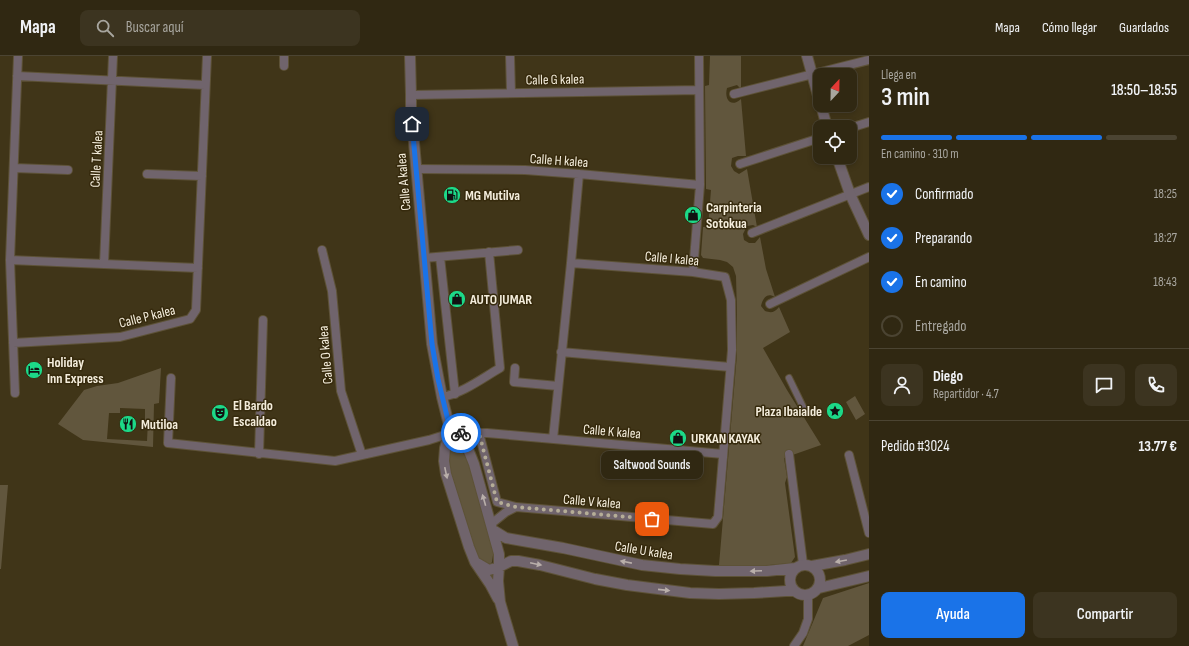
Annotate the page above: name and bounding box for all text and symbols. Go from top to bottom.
search box [80,10,360,46]
text: Mapa [20,16,56,39]
icon: search [94,17,116,39]
text: Buscar aquí [126,18,183,37]
text: Mapa [995,19,1020,36]
text: Cómo llegar [1042,19,1097,36]
text: Guardados [1119,19,1169,36]
text: Llega en [881,67,916,83]
north arrow [813,68,857,112]
map controls [813,68,857,164]
street label: Calle G kalea [526,70,584,89]
text: 18:50–18:55 [1111,81,1177,100]
text: 3 min [881,82,930,113]
pin [395,107,429,141]
icon: home [401,113,423,135]
button: locate [813,120,857,164]
street label: Calle T kalea [87,130,106,188]
text: En camino · 310 m [881,146,959,162]
street label: Calle H kalea [529,150,589,171]
street label: Calle A kalea [393,153,414,211]
icon: check [881,183,903,205]
fuel station icon: MG Mutilva [442,185,462,205]
text: Confirmado [915,185,974,204]
text: 18:25 [1154,186,1177,202]
place label: MG Mutilva [465,187,520,204]
place label: Carpinteria Sotokua [706,199,762,232]
shop icon: Carpinteria Sotokua [683,205,703,225]
icon: check [881,227,903,249]
text: Preparando [915,229,972,248]
text: 18:27 [1154,230,1177,246]
street label: Calle I kalea [644,248,700,269]
icon: check [881,271,903,293]
text: En camino [915,273,967,292]
text: 18:43 [1153,274,1177,290]
shop icon: AUTO JUMAR [447,289,467,309]
place label: AUTO JUMAR [469,291,532,308]
street label: Calle P kalea [117,301,177,332]
text: Entregado [915,317,966,336]
street label: Calle O kalea [314,325,337,385]
place label: Holiday Inn Express [47,354,104,387]
hotel icon: Holiday Inn Express [24,360,44,380]
button: person [881,364,923,406]
button: chat [1083,364,1125,406]
button: phone [1135,364,1177,406]
text: Diego [933,367,963,386]
text: Repartidor · 4.7 [933,386,999,402]
place label: El Bardo Escaldao [233,397,277,430]
place icon: Plaza Ibaialde [825,401,845,421]
theatre icon: El Bardo Escaldao [210,403,230,423]
place label: Plaza Ibaialde [755,403,822,420]
courier [441,413,481,453]
restaurant icon: Mutiloa [118,414,138,434]
place label: Mutiloa [141,416,178,433]
street label: Calle K kalea [582,421,642,442]
icon: bike [450,422,472,444]
shop icon: URKAN KAYAK [668,428,688,448]
place label: URKAN KAYAK [691,430,761,447]
text: Pedido #3024 [881,437,949,456]
text: 13.77 € [1138,437,1177,456]
callout: Saltwood Sounds [601,451,703,479]
text: Saltwood Sounds [614,457,690,473]
one-way arrow [444,467,450,479]
street label: Calle V kalea [562,491,622,512]
one-way arrow [481,494,487,506]
pin [635,502,669,536]
icon: bag [641,508,663,530]
street label: Calle U kalea [614,538,674,563]
one-way arrow [835,558,847,564]
one-way arrow [620,559,632,565]
one-way arrow [530,562,543,568]
one-way arrow [749,568,762,574]
one-way arrow [658,587,670,593]
button: Ayuda [881,592,1025,638]
button: Compartir [1033,592,1177,638]

